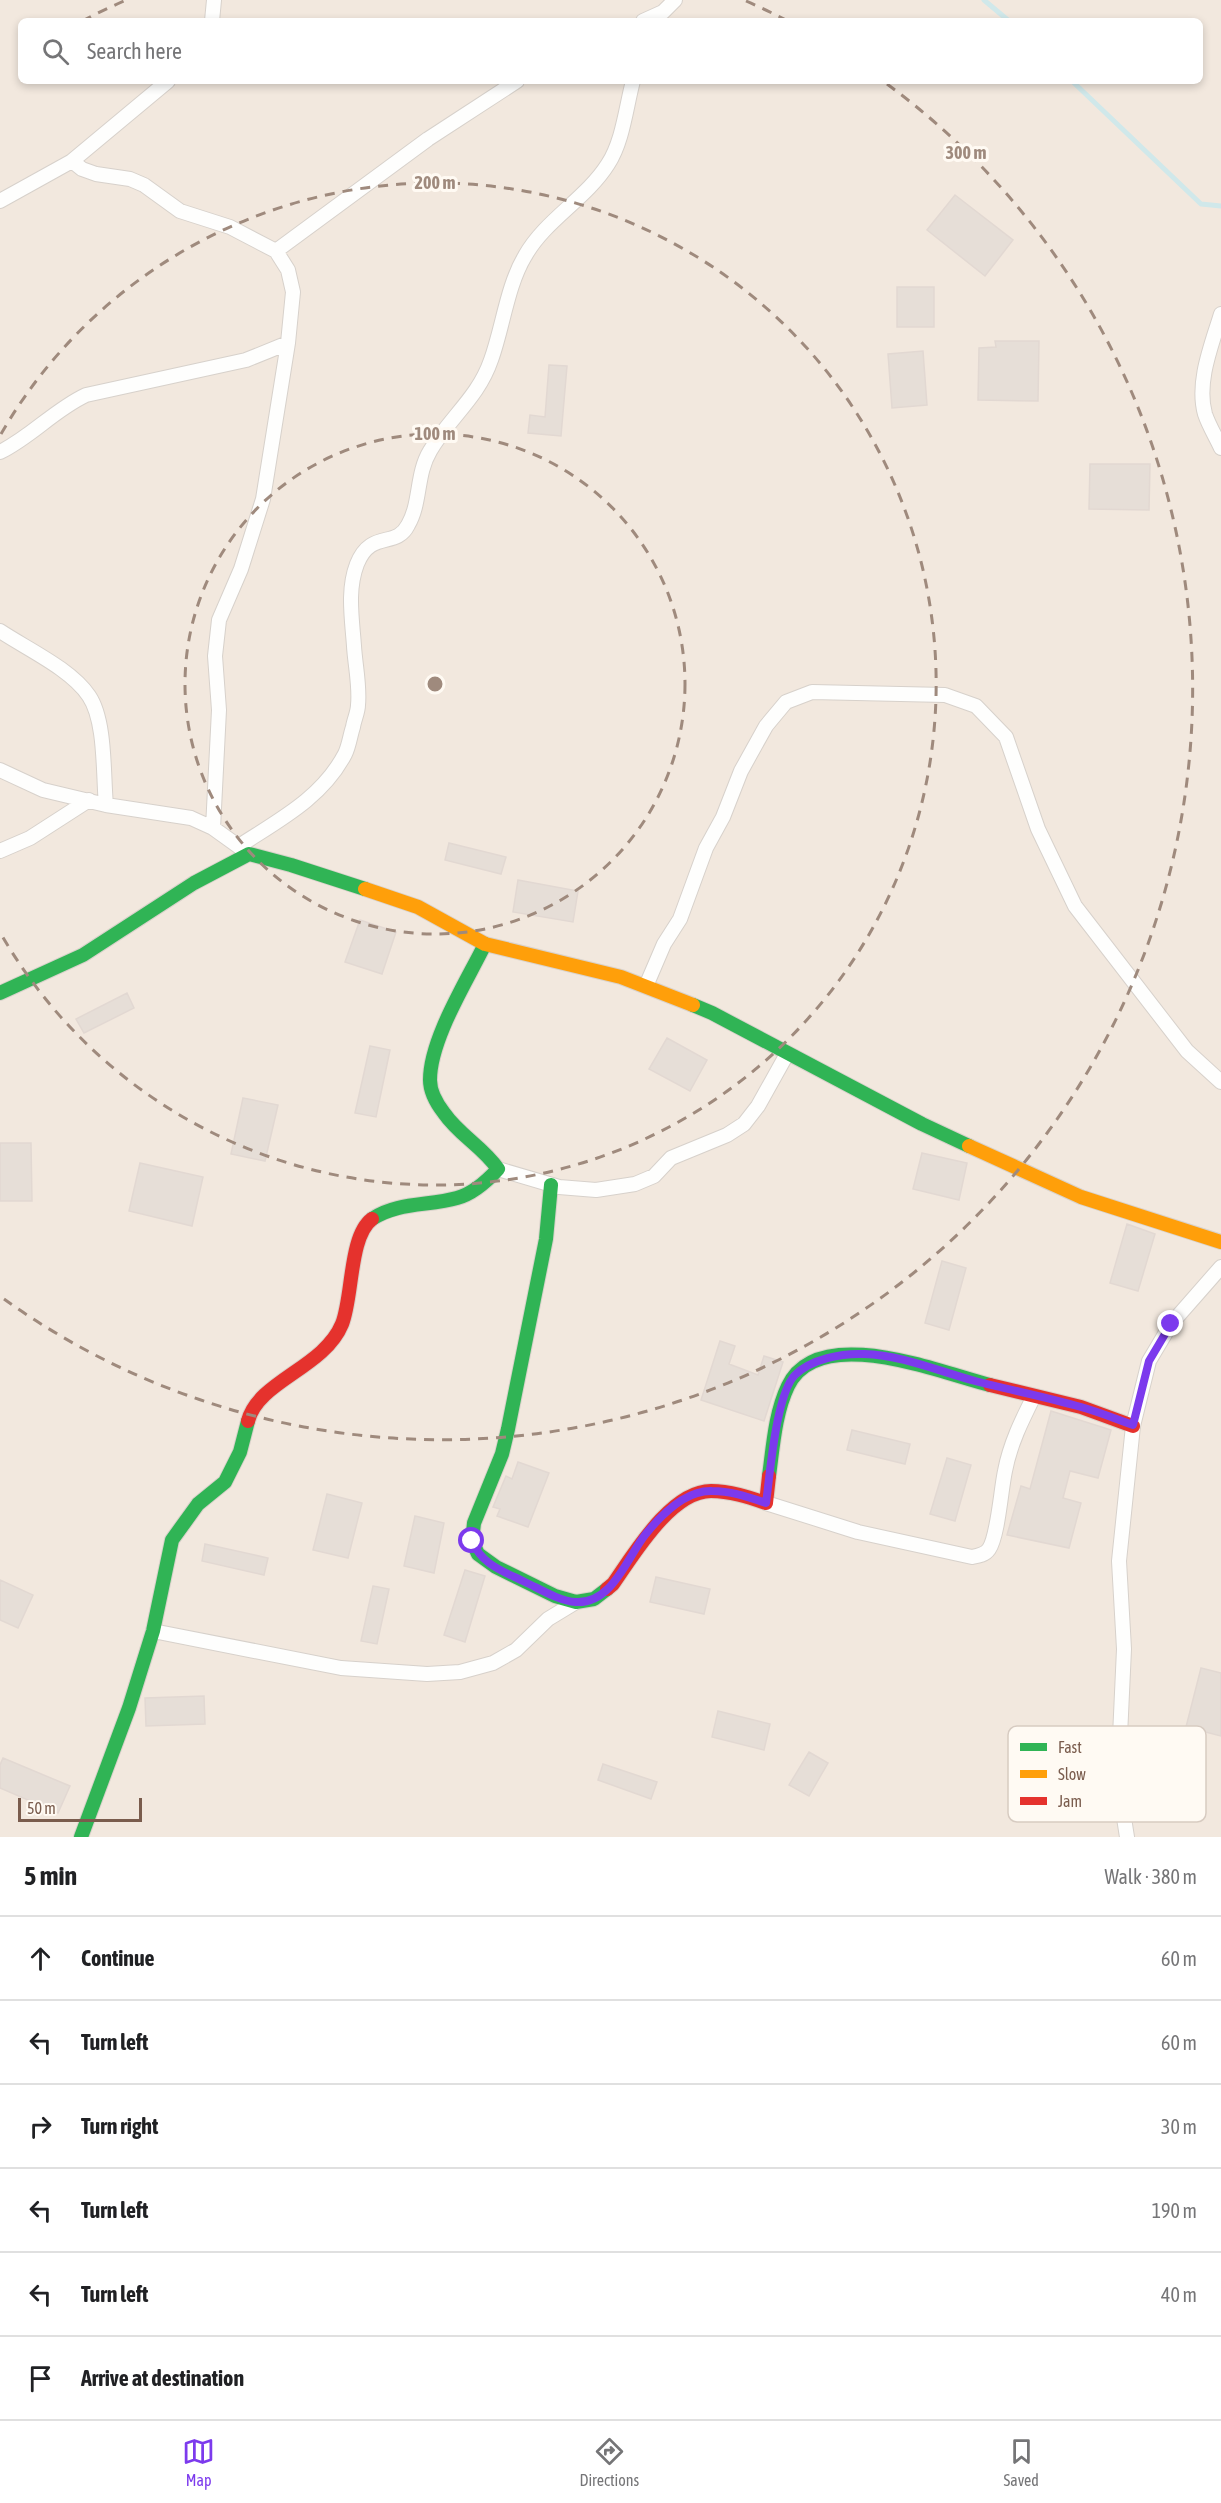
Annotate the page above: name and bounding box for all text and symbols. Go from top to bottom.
search box [18,18,1203,84]
icon: search [39,35,72,68]
text: Search here [87,38,182,64]
text: 300 m [946,142,986,163]
text: 200 m [415,172,455,193]
text: 100 m [415,423,455,444]
centre of rings [425,674,445,694]
route end [1157,1310,1183,1336]
route start [458,1527,484,1553]
legend [1008,1726,1206,1822]
text: Fast [1058,1738,1082,1756]
text: Slow [1058,1765,1086,1783]
text: Jam [1058,1792,1082,1810]
scale bar [18,1795,142,1822]
text: 50 m [27,1799,56,1817]
text: 5 min [24,1861,77,1891]
text: Walk · 380 m [1105,1865,1197,1888]
icon: ahead [24,1942,57,1975]
text: Continue [81,1945,155,1971]
text: 60 m [1161,1947,1197,1970]
icon: left [24,2026,57,2059]
text: Turn left [81,2029,148,2055]
text: 60 m [1161,2031,1197,2054]
icon: right [24,2110,57,2143]
text: Turn right [81,2113,158,2139]
text: 30 m [1161,2115,1197,2138]
icon: left [24,2194,57,2227]
text: Turn left [81,2197,148,2223]
text: 190 m [1152,2199,1197,2222]
icon: left [24,2278,57,2311]
text: Turn left [81,2281,148,2307]
text: 40 m [1161,2283,1197,2306]
icon: arrive [24,2362,57,2395]
text: Arrive at destination [81,2365,244,2391]
tab: Map [182,2435,215,2489]
tab: Directions [579,2435,639,2489]
tab: Saved [1003,2435,1039,2489]

